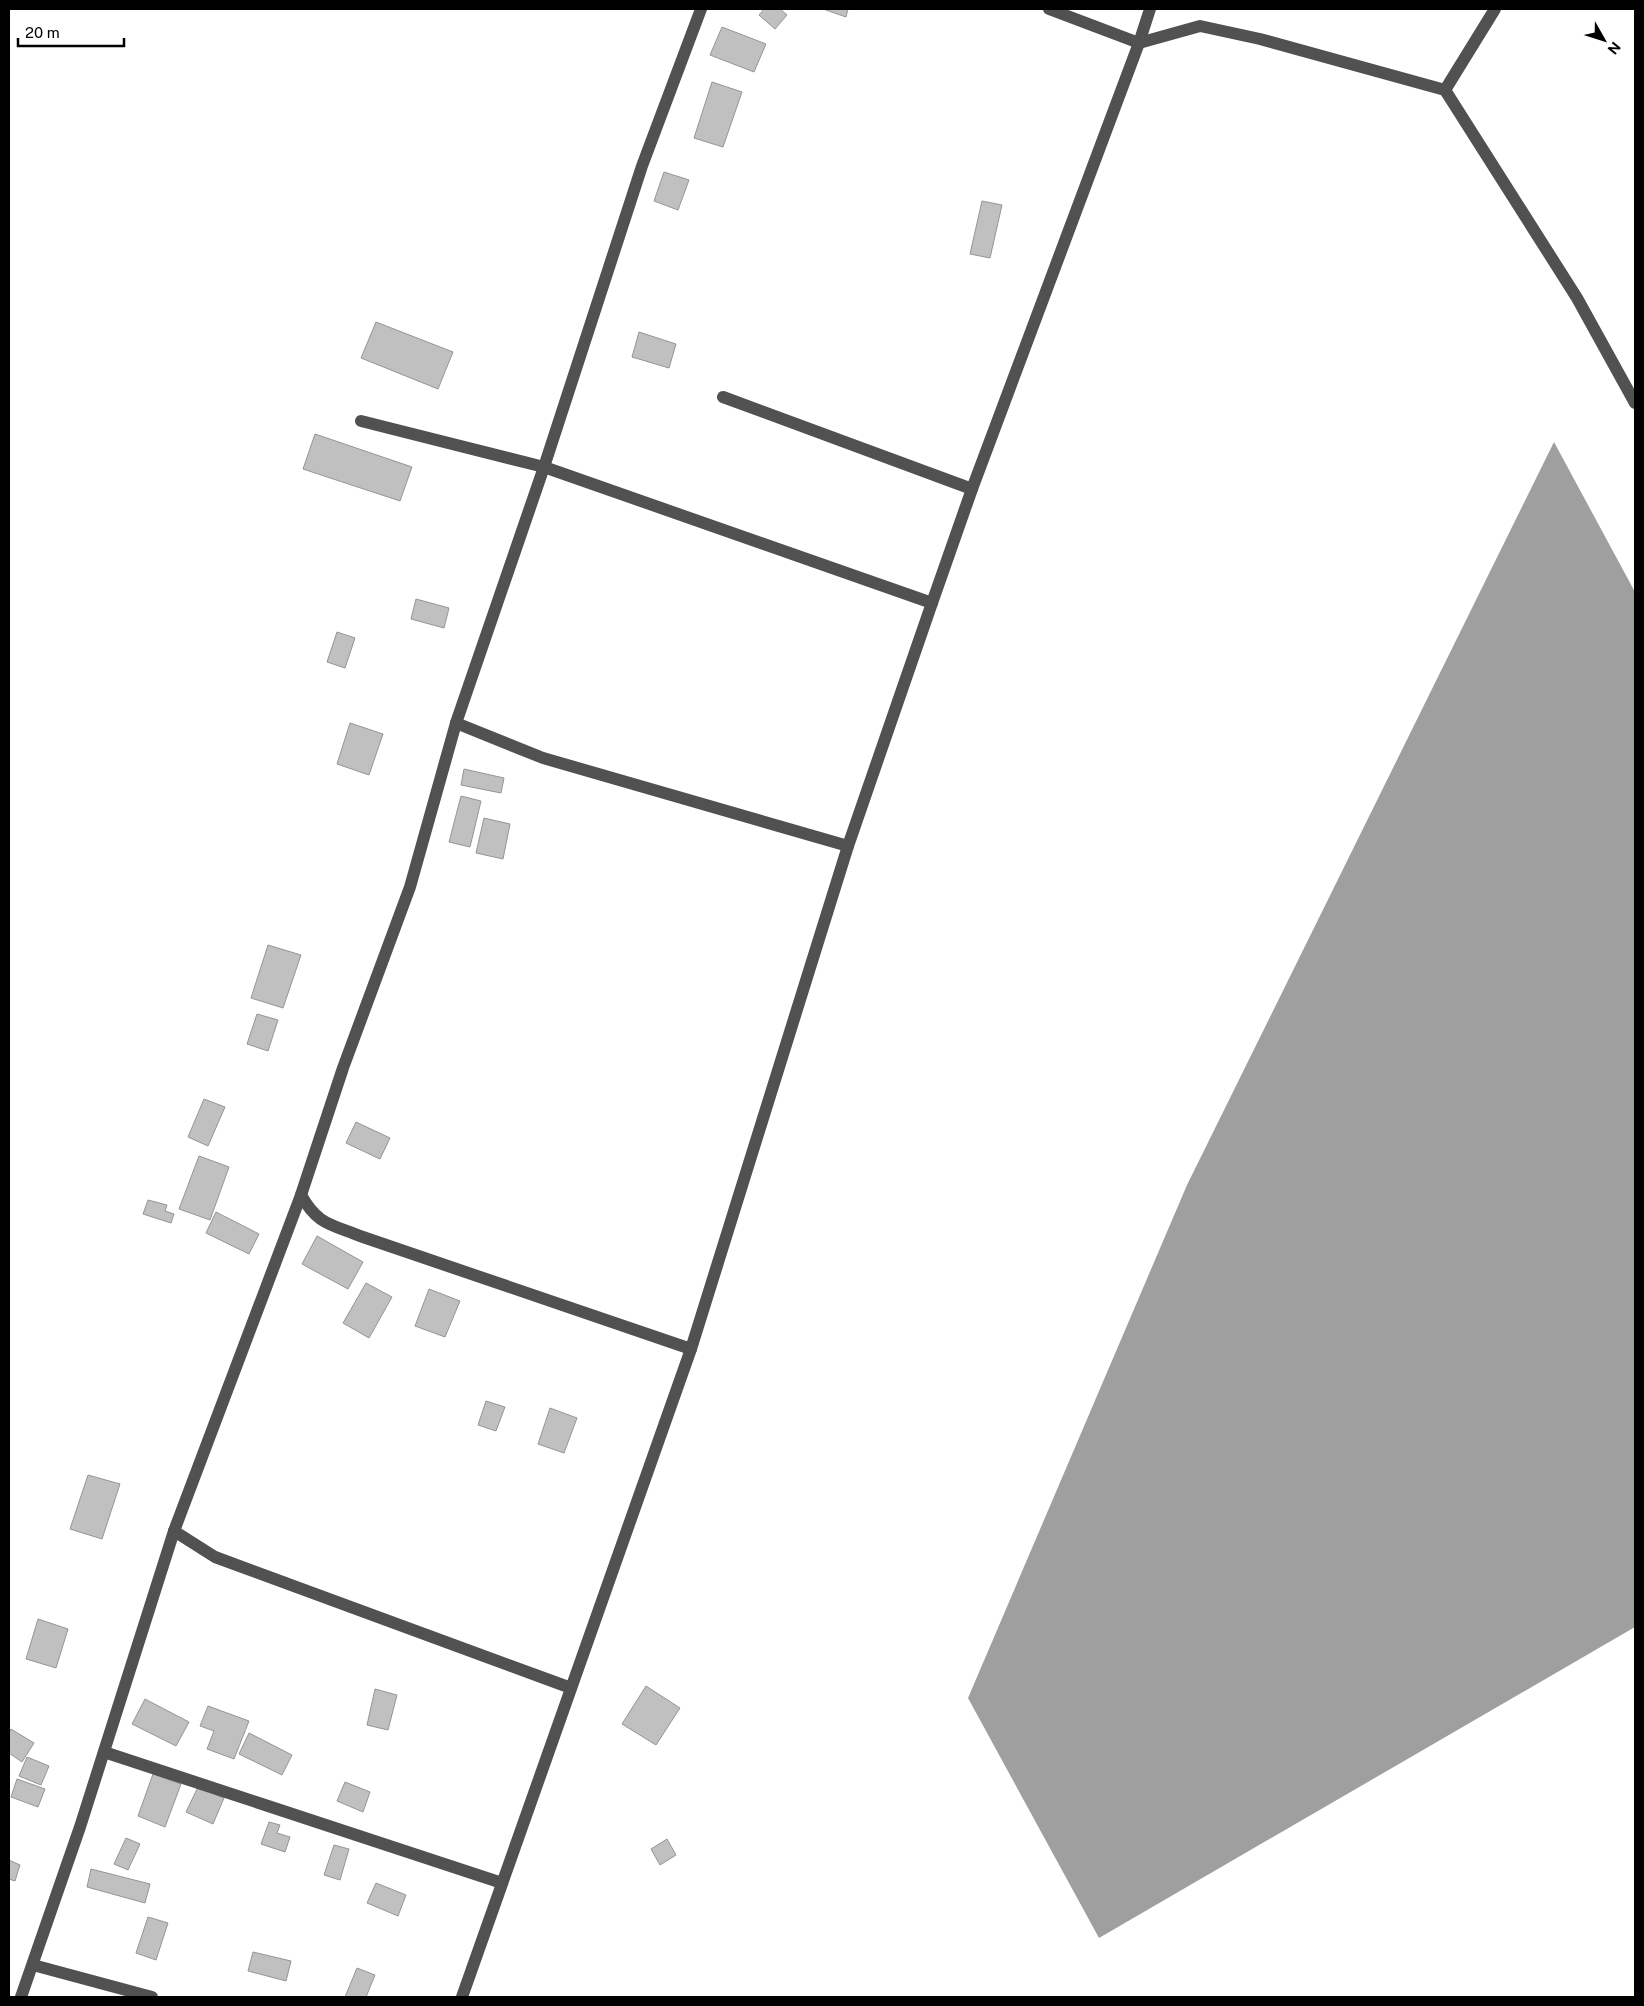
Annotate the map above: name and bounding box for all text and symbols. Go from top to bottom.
scale bar [18,15,124,47]
north arrow [1579,15,1629,65]
text: 20 m [25,24,60,41]
text: N [1604,39,1624,57]

